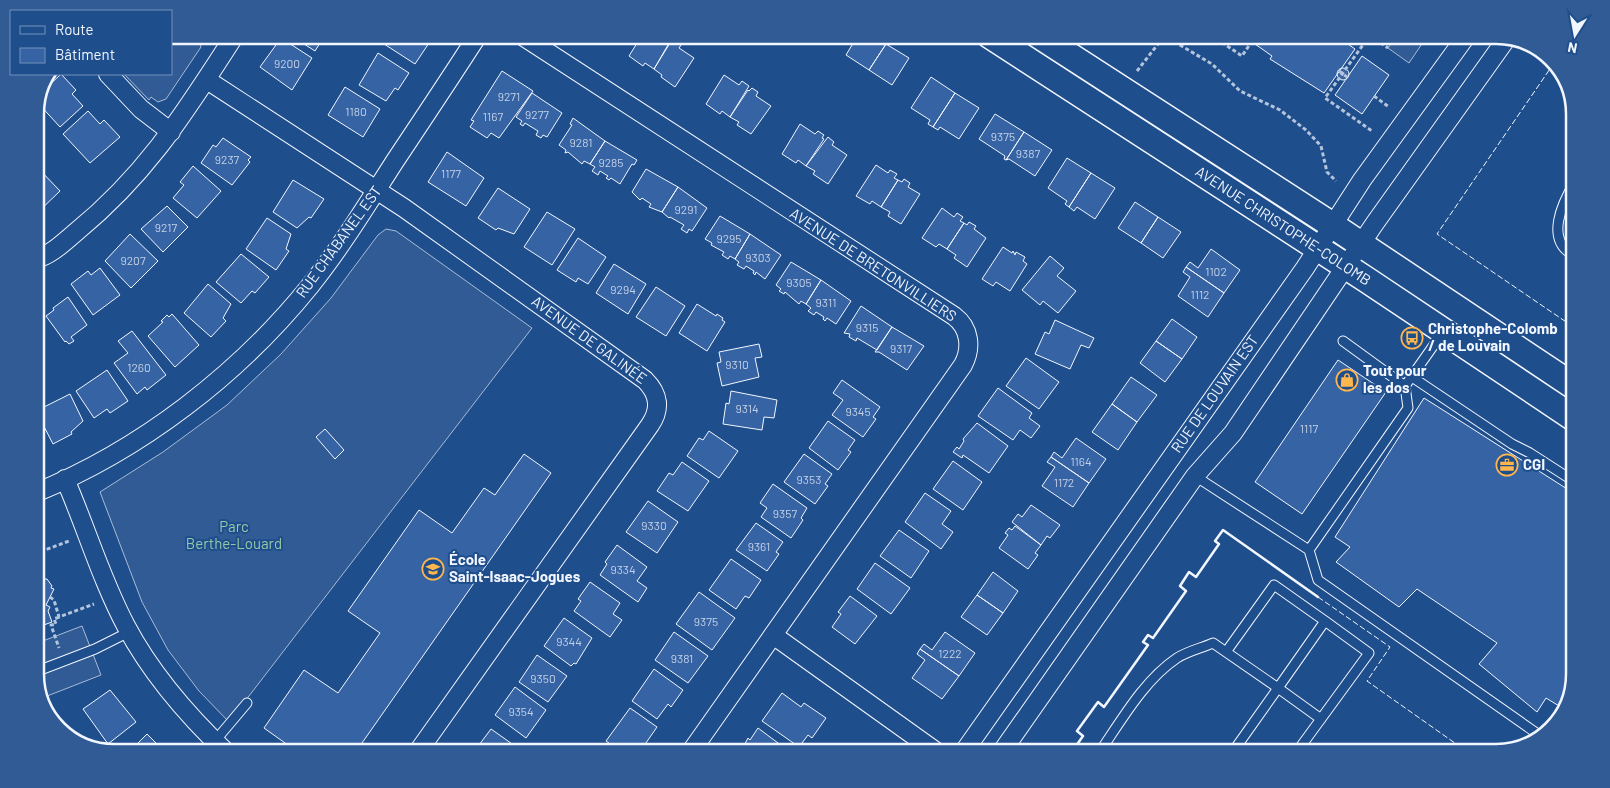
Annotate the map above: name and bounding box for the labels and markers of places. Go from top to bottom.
place label: Christophe-Colomb / de Louvain [1428,319,1558,354]
bus stop icon: Christophe-Colomb / de Louvain [1400,326,1424,350]
place label: Tout pour les dos [1363,361,1427,396]
shop icon: Tout pour les dos [1335,368,1359,392]
office icon: CGI [1495,453,1519,477]
place label: CGI [1523,455,1545,473]
place label: École Saint-Isaac-Jogues [449,550,581,585]
school or university icon: École Saint-Isaac-Jogues [421,557,445,581]

